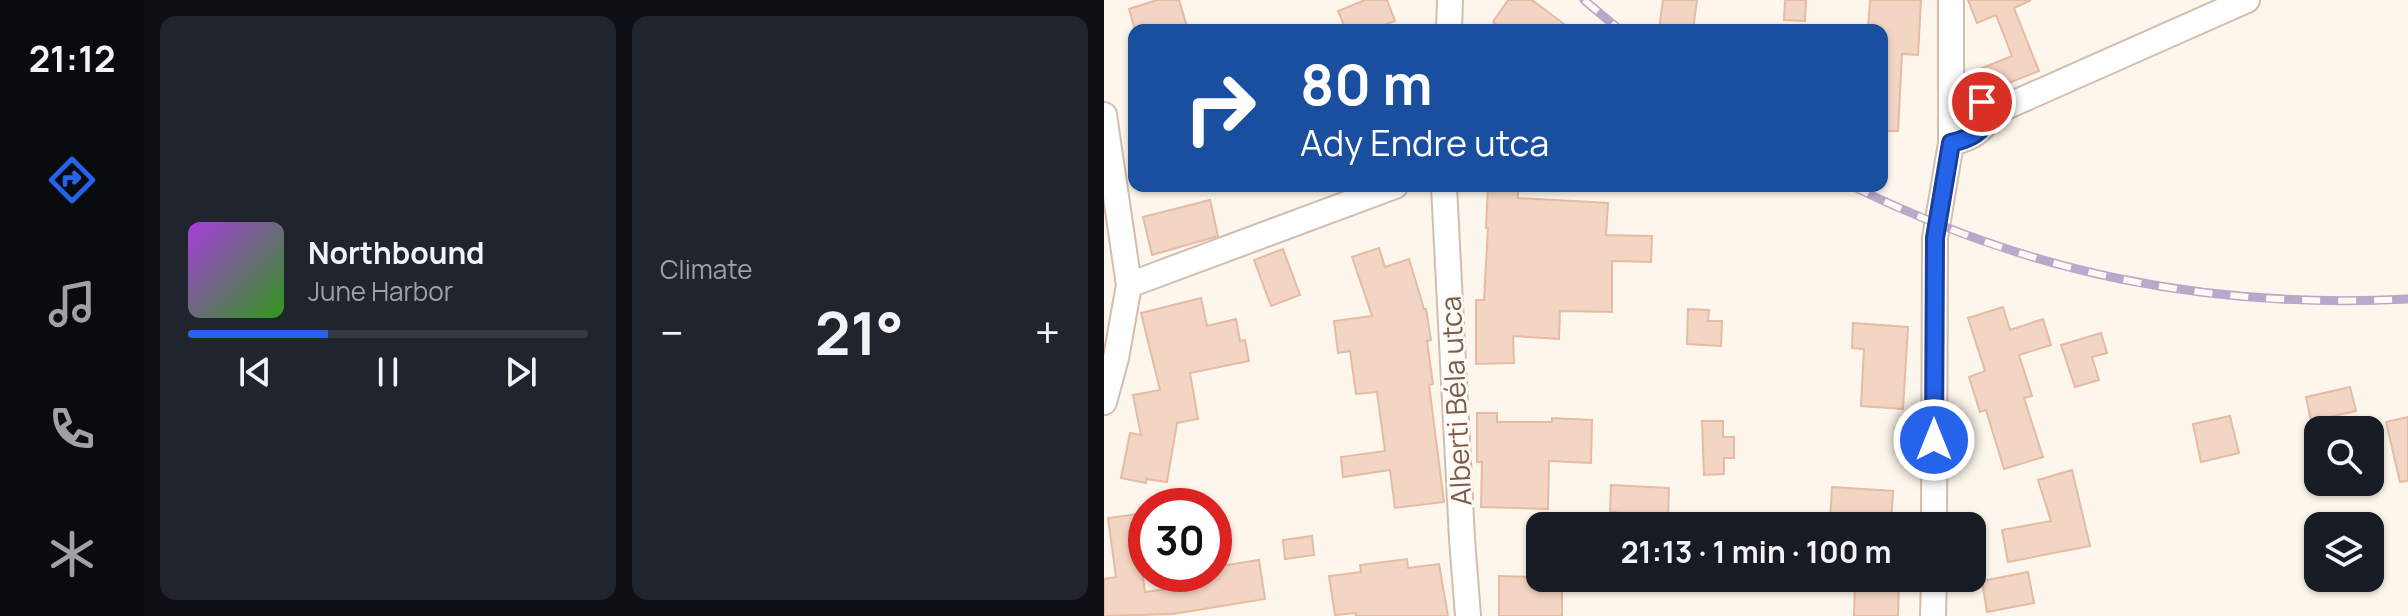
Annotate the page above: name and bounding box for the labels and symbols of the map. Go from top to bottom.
pin [1948,68,2016,136]
street label: Alberti Béla utca [1431,295,1479,507]
position arrow [1892,398,1976,482]
speed limit sign: 30 [1128,488,1232,592]

